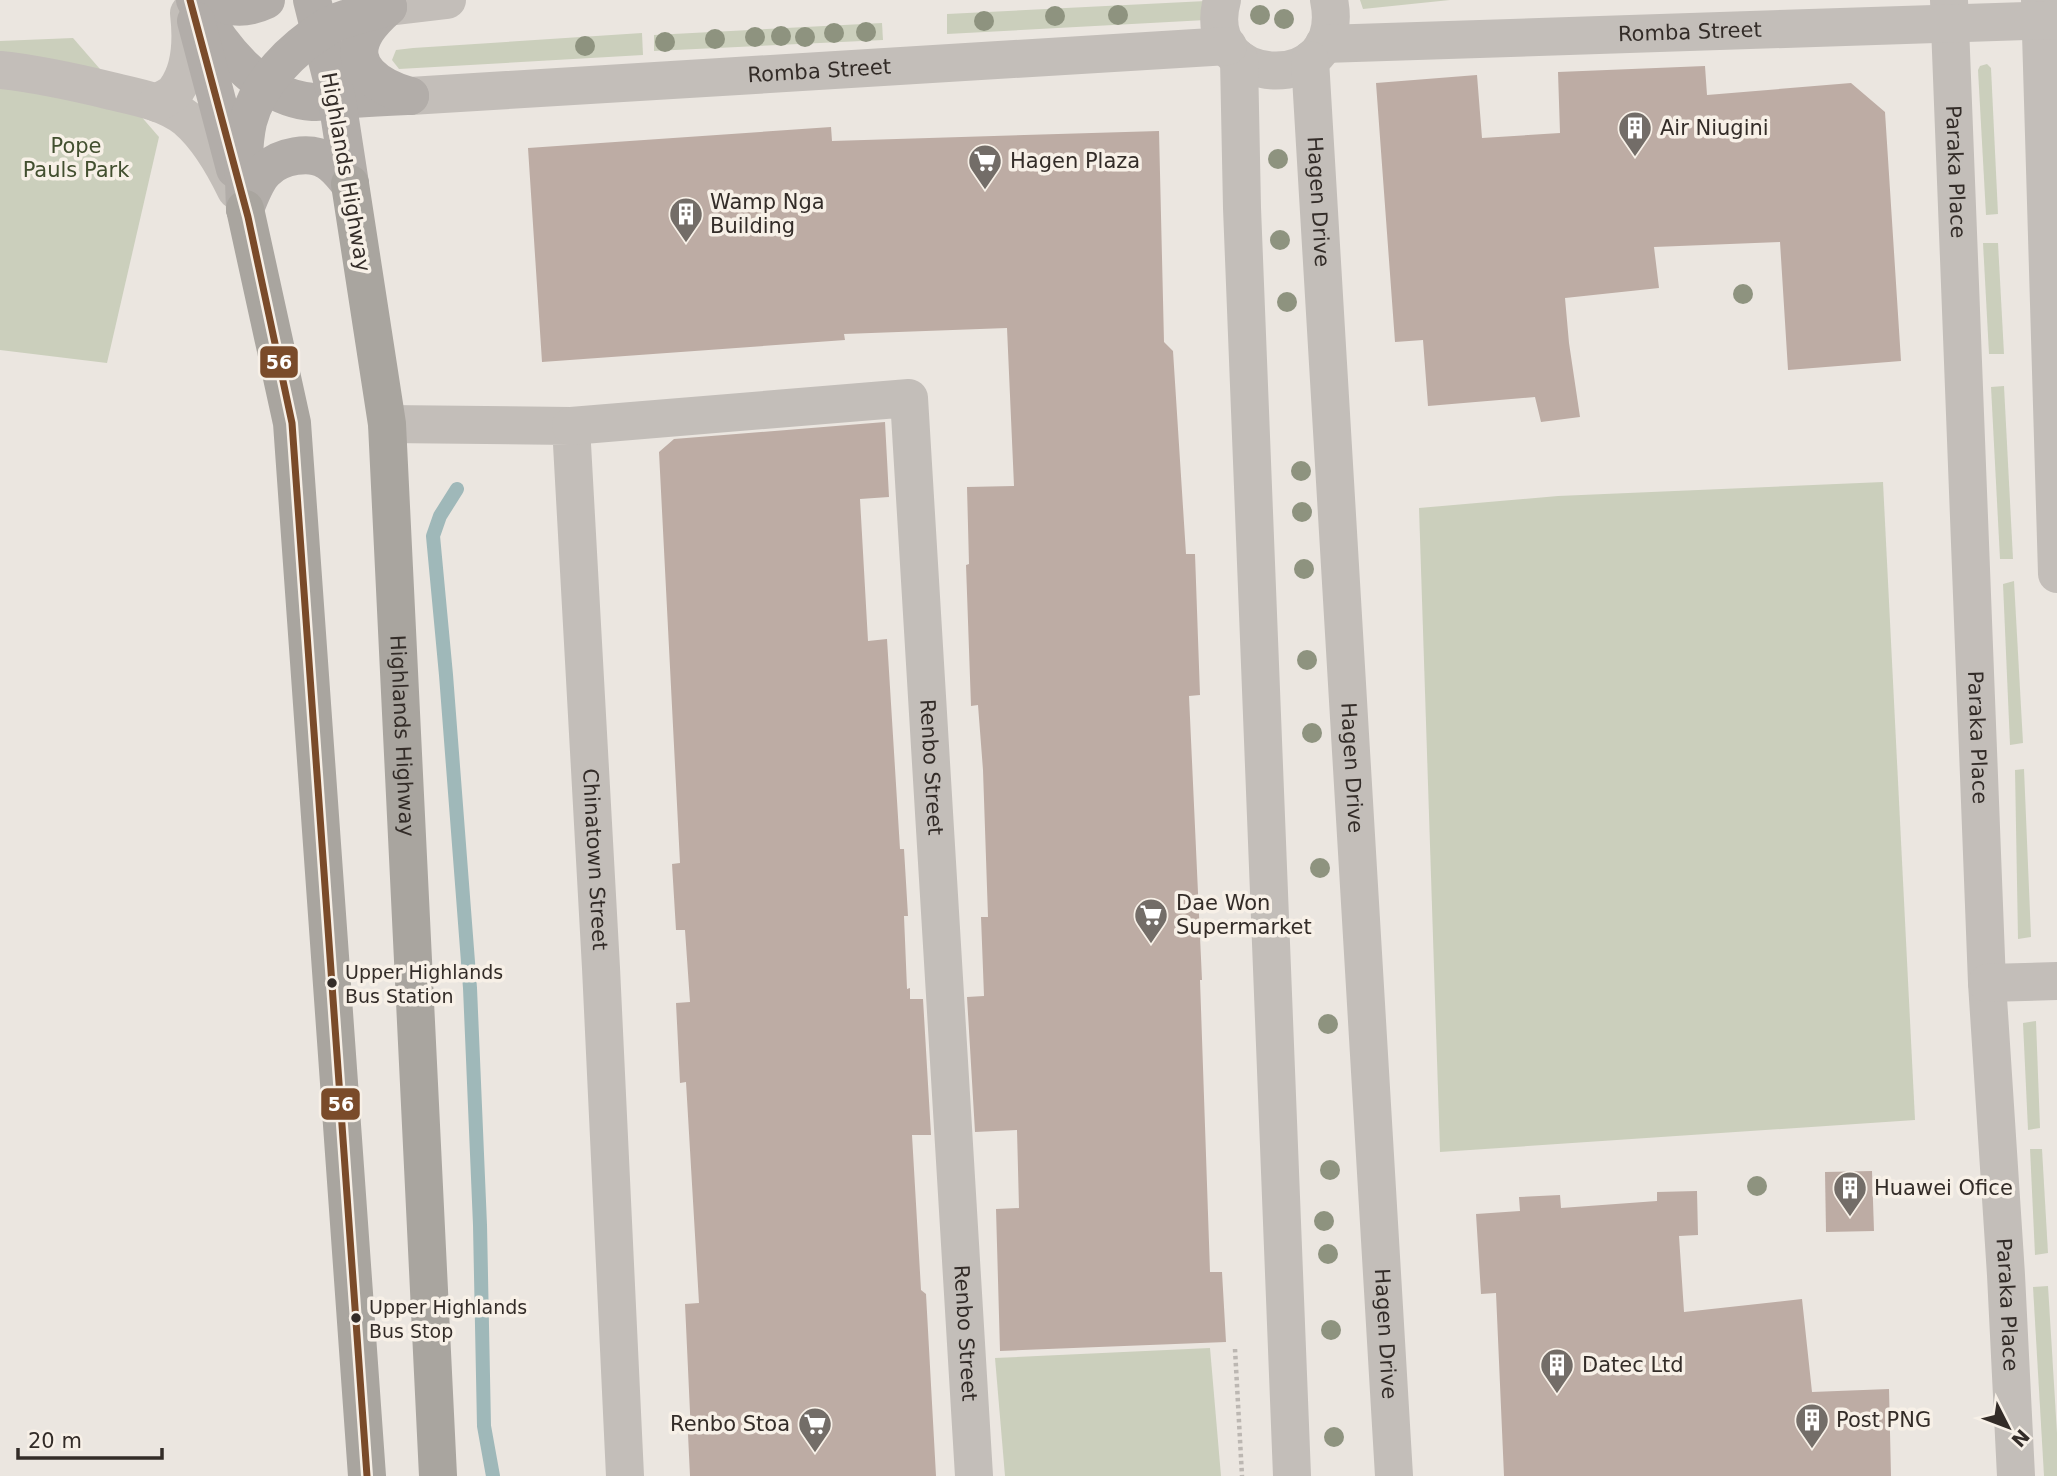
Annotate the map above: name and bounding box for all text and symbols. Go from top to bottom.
street label: Romba Street [1618,18,1762,46]
street label: Romba Street [747,55,892,87]
street label: Highlands Highway [317,70,375,274]
street label: Paraka Place [1941,105,1970,239]
building icon: Air Niugini [1616,109,1654,158]
place label: Air Niugini [1660,116,1769,140]
park label: Pope Pauls Park [23,134,130,182]
street label: Hagen Drive [1303,136,1334,268]
supermarket icon: Hagen Plaza [966,142,1004,191]
place label: Hagen Plaza [1010,149,1140,173]
place label: Wamp Nga Building [710,190,825,238]
building icon: Wamp Nga Building [667,195,705,244]
line badge: 56 [259,345,299,379]
text: 56 [266,351,292,373]
street label: Highlands Highway [385,634,419,837]
street label: Paraka Place [1963,670,1992,805]
street label: Renbo Street [915,698,947,836]
street label: Hagen Drive [1336,702,1368,834]
street label: Chinatown Street [578,768,612,951]
place label: Dae Won Supermarket [1176,891,1312,939]
supermarket icon: Dae Won Supermarket [1132,896,1170,945]
place label: Upper Highlands Bus Station [345,961,503,1007]
marker: Upper Highlands Bus Station [325,976,339,990]
line badge: 56 [320,1087,361,1121]
text: 56 [328,1093,354,1115]
building icon: Huawei Ofice [1831,1169,1869,1218]
place label: Huawei Ofice [1874,1176,2013,1200]
street label: Paraka Place [1992,1237,2023,1372]
street label: Renbo Street [949,1264,981,1402]
street label: Hagen Drive [1370,1268,1401,1400]
place label: Upper Highlands Bus Stop [369,1296,527,1342]
marker: Upper Highlands Bus Stop [349,1311,363,1325]
building icon: Datec Ltd [1538,1346,1576,1395]
place label: Datec Ltd [1582,1353,1684,1377]
north arrow [1973,1392,2043,1462]
building icon: Post PNG [1793,1401,1831,1450]
supermarket icon: Renbo Stoa [796,1405,834,1454]
place label: Post PNG [1836,1408,1931,1432]
place label: Renbo Stoa [670,1412,790,1436]
scale bar [18,1416,161,1460]
text: N [2007,1425,2034,1452]
text: 20 m [28,1429,82,1453]

